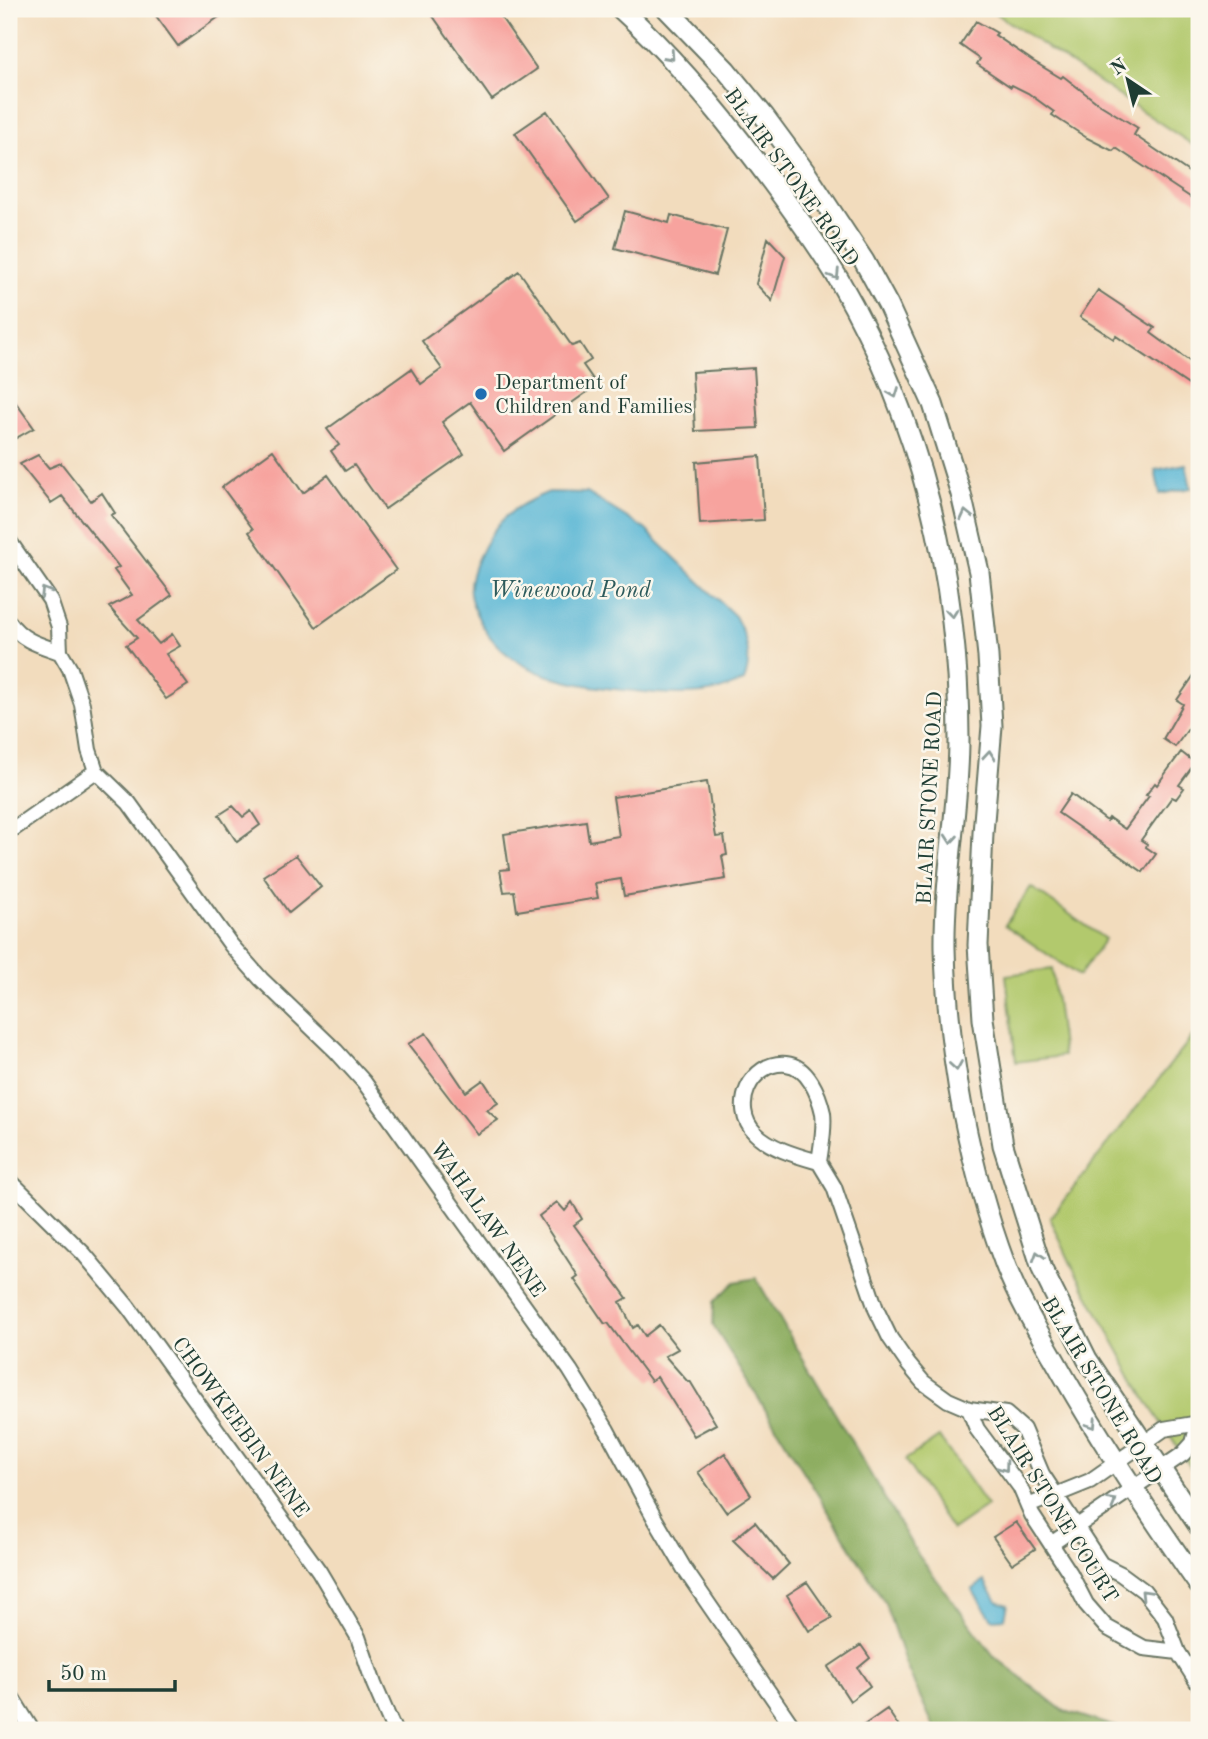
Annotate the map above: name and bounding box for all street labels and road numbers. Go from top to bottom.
street label: BLAIR STONE ROAD [719,85,862,271]
street label: BLAIR STONE ROAD [914,691,947,905]
street label: WAHALAW NENE [425,1138,548,1301]
street label: BLAIR STONE ROAD [1037,1294,1165,1488]
street label: CHOWKEEBIN NENE [167,1334,312,1522]
street label: BLAIR STONE COURT [983,1403,1121,1607]

